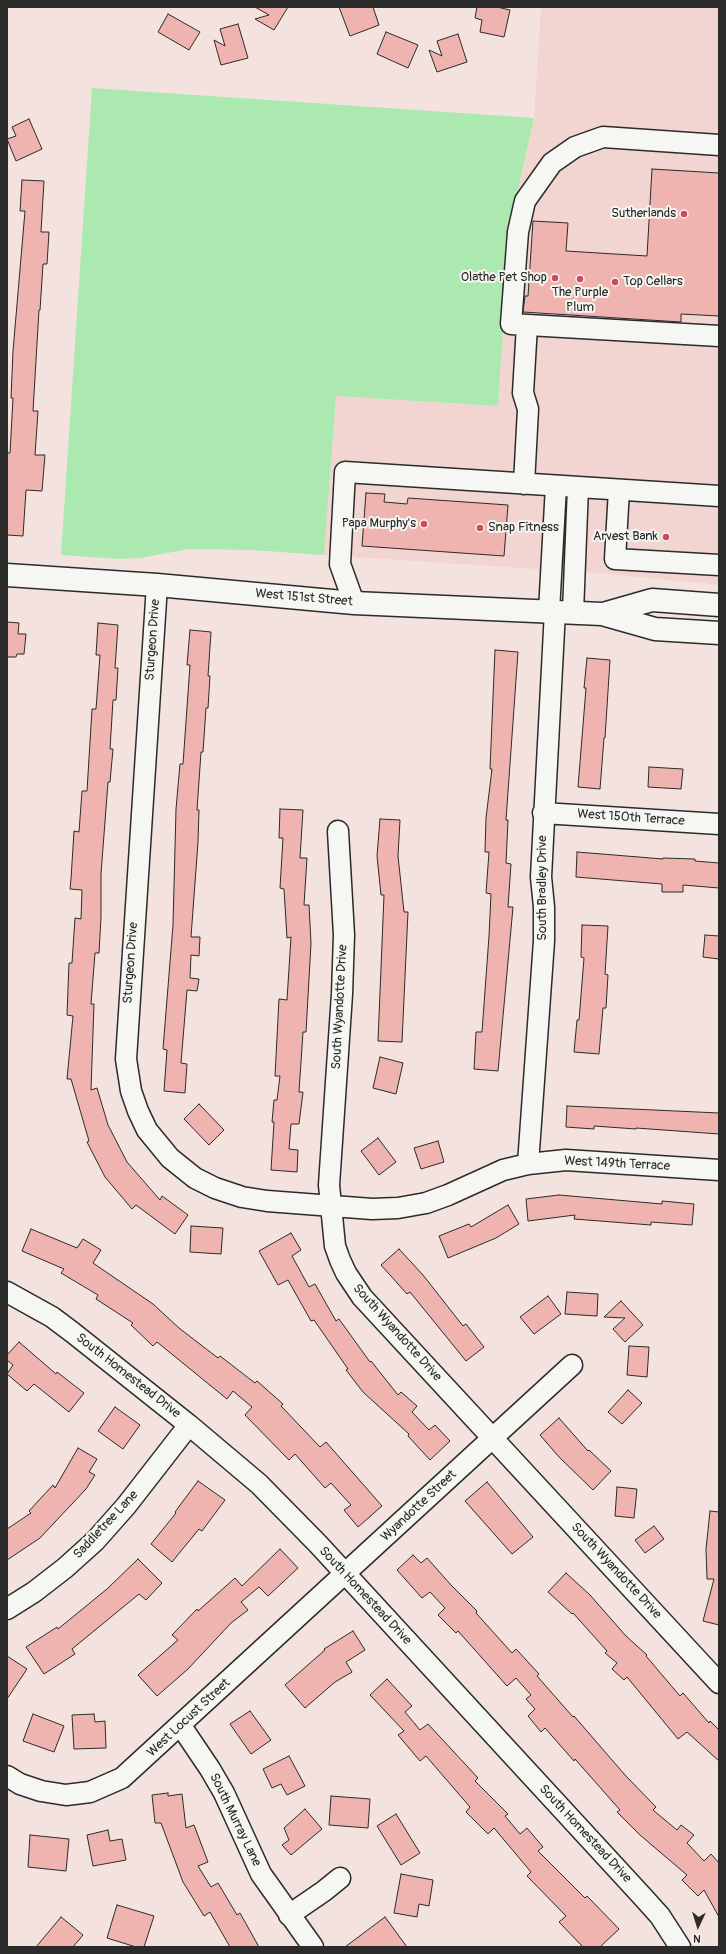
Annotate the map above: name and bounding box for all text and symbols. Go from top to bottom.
place label: Sutherlands [611,206,676,222]
marker: Sutherlands [679,209,689,219]
place label: Olathe Pet Shop [461,270,547,286]
marker: Olathe Pet Shop [550,273,560,283]
marker: The Purple Plum [575,274,585,284]
place label: Top Cellars [623,274,683,290]
marker: Top Cellars [610,277,620,287]
place label: The Purple Plum [552,285,608,316]
place label: Papa Murphy's [342,516,416,532]
marker: Papa Murphy's [419,519,429,529]
place label: Snap Fitness [488,520,559,536]
marker: Snap Fitness [475,523,485,533]
place label: Arvest Bank [593,529,658,545]
marker: Arvest Bank [661,532,671,542]
street label: West 151st Street [255,586,353,610]
street label: Sturgeon Drive [142,599,164,681]
street label: West 150th Terrace [577,806,685,830]
street label: South Bradley Drive [535,835,551,941]
street label: Sturgeon Drive [120,922,142,1004]
street label: South Wyandotte Drive [329,944,351,1070]
street label: West 149th Terrace [564,1153,670,1175]
street label: South Wyandotte Drive [349,1281,445,1385]
street label: South Homestead Drive [73,1330,183,1422]
street label: Wyandotte Street [378,1467,460,1545]
street label: Saddletree Lane [70,1488,142,1562]
street label: South Wyandotte Drive [568,1520,664,1622]
street label: South Homestead Drive [315,1544,415,1648]
street label: West Locust Street [144,1675,234,1761]
street label: South Murray Lane [206,1771,264,1869]
street label: South Homestead Drive [535,1782,635,1886]
north arrow [678,1906,718,1946]
text: N [693,1932,701,1945]

